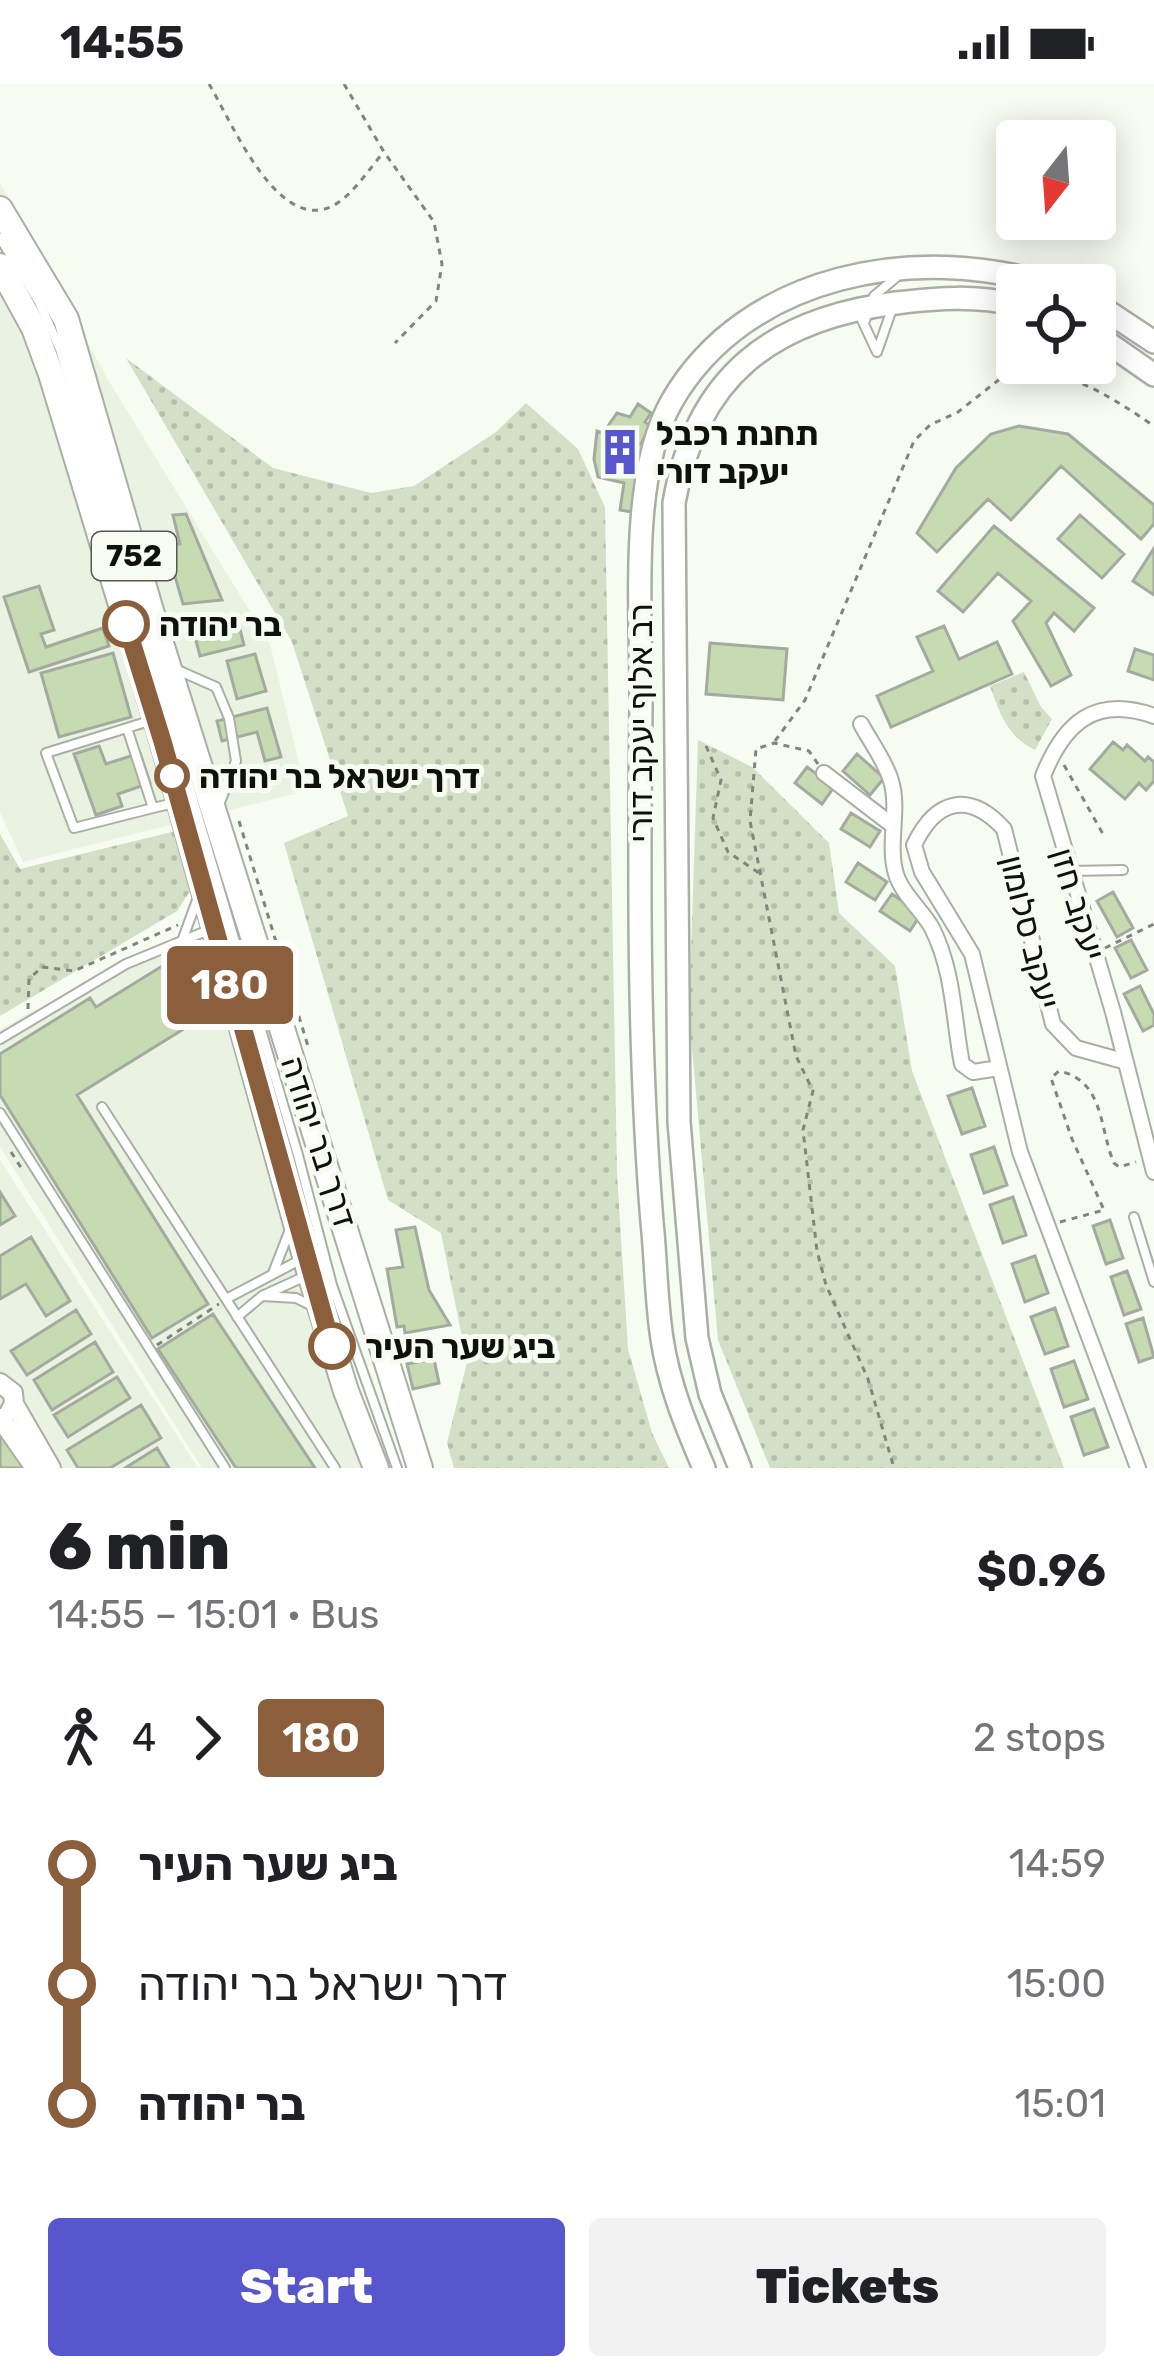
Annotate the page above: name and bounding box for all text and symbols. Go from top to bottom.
text: 14:55 [60,16,184,69]
north arrow [996,120,1116,240]
map controls [996,120,1116,384]
button: locate [996,264,1116,384]
place label: תחנת רכבל יעקב דורי [656,414,818,491]
building icon: תחנת רכבל יעקב דורי [595,427,645,477]
road number: 752 [92,532,176,580]
marker: בר יהודה [104,602,148,646]
street label: רב אלוף יעקב דורי [621,604,660,842]
place label: בר יהודה [159,605,282,644]
place label: דרך ישראל בר יהודה [199,757,480,796]
marker: דרך ישראל בר יהודה [156,760,188,792]
street label: יעקב חזן [1043,843,1113,965]
street label: יעקב סלומון [992,851,1068,1013]
line badge: 180 [161,946,299,1024]
text: 180 [191,960,269,1010]
street label: דרך בר יהודה [273,1051,365,1233]
marker: ביג שער העיר [310,1324,354,1368]
place label: ביג שער העיר [365,1327,556,1366]
text: 6 min [48,1507,230,1586]
text: $0.96 [977,1544,1106,1597]
text: 14:55 – 15:01 · Bus [48,1592,379,1638]
icon: walk [48,1705,114,1771]
icon: forward [174,1705,240,1771]
text: 180 [282,1713,360,1763]
text: 4 [132,1715,156,1761]
text: 2 stops [973,1715,1106,1761]
text: ביג שער העיר [138,1838,398,1891]
text: 14:59 [1009,1841,1106,1887]
text: דרך ישראל בר יהודה [138,1958,508,2011]
text: 15:00 [1007,1961,1106,2007]
text: בר יהודה [138,2078,306,2131]
text: 15:01 [1015,2081,1106,2127]
button: Start [48,2218,565,2356]
button: Tickets [589,2218,1106,2356]

